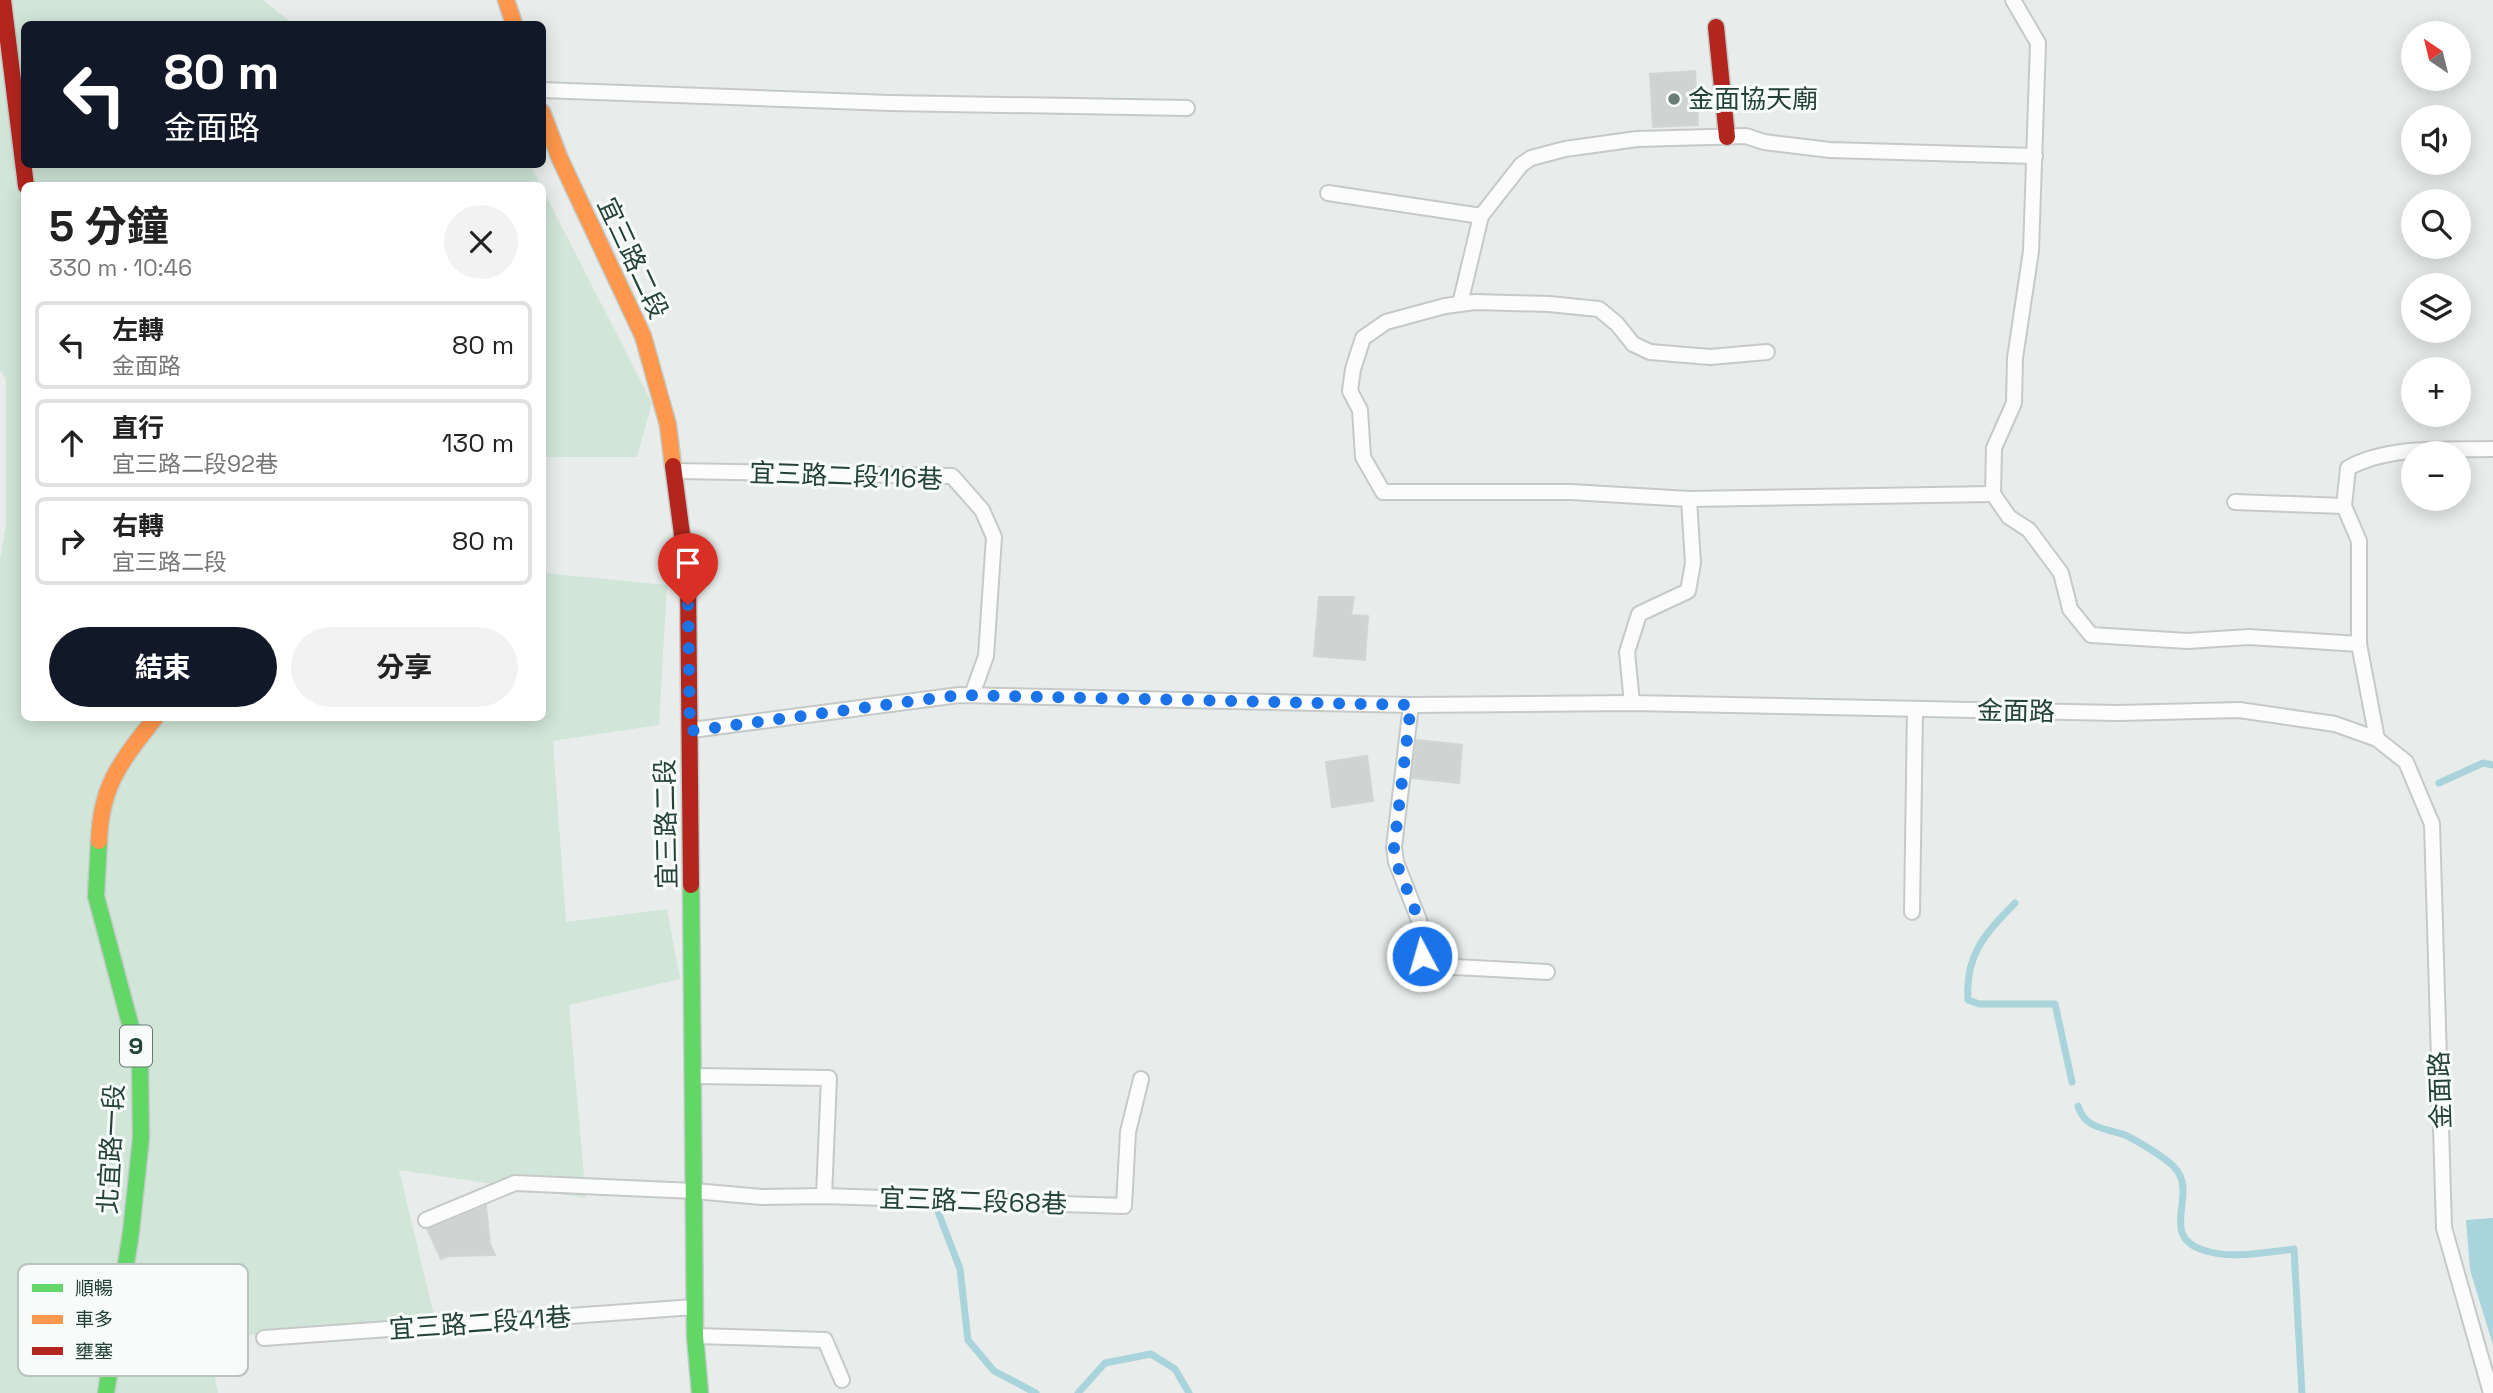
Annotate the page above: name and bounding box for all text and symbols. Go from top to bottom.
north arrow [2401,21,2471,91]
map controls [2401,21,2471,511]
text: 80 m [164,41,279,103]
icon: left [49,49,140,140]
place label: 金面協天廟 [1688,82,1818,116]
marker: 金面協天廟 [1666,91,1682,107]
button: sound [2401,105,2471,175]
text: 金面路 [164,108,260,148]
button: search [2401,189,2471,259]
street label: 宜三路二段 [590,192,676,324]
text: 5 分鐘 [49,200,169,253]
button: close [444,205,518,279]
text: 330 m · 10:46 [49,253,192,283]
button: layers [2401,273,2471,343]
text: 左轉 [112,313,164,347]
icon: left [53,326,91,364]
text: 80 m [452,328,514,362]
text: 金面路 [112,351,181,381]
button: + [2401,357,2471,427]
text: 直行 [112,411,164,445]
icon: ahead [53,424,91,462]
text: 130 m [442,426,514,460]
button: − [2401,441,2471,511]
text: 宜三路二段92巷 [112,449,278,479]
street label: 宜三路二段116巷 [749,456,943,496]
text: 右轉 [112,509,164,543]
icon: right [53,522,91,560]
text: 80 m [452,524,514,558]
pin [658,533,718,605]
icon: arrive [669,544,707,582]
text: 宜三路二段 [112,547,227,577]
button: 結束 [49,627,277,707]
button: 分享 [291,627,518,707]
street label: 金面路 [1977,693,2055,729]
street label: 宜三路二段 [648,759,684,889]
position arrow [1385,919,1459,993]
road number: 9 [120,1026,152,1066]
street label: 金面路 [2422,1050,2458,1130]
street label: 北宜路一段 [91,1083,131,1215]
street label: 宜三路二段68巷 [878,1181,1068,1221]
legend [18,1264,248,1376]
text: 順暢 [75,1276,113,1301]
street label: 宜三路二段41巷 [388,1300,572,1346]
text: 車多 [75,1307,113,1332]
text: 壅塞 [75,1339,113,1364]

